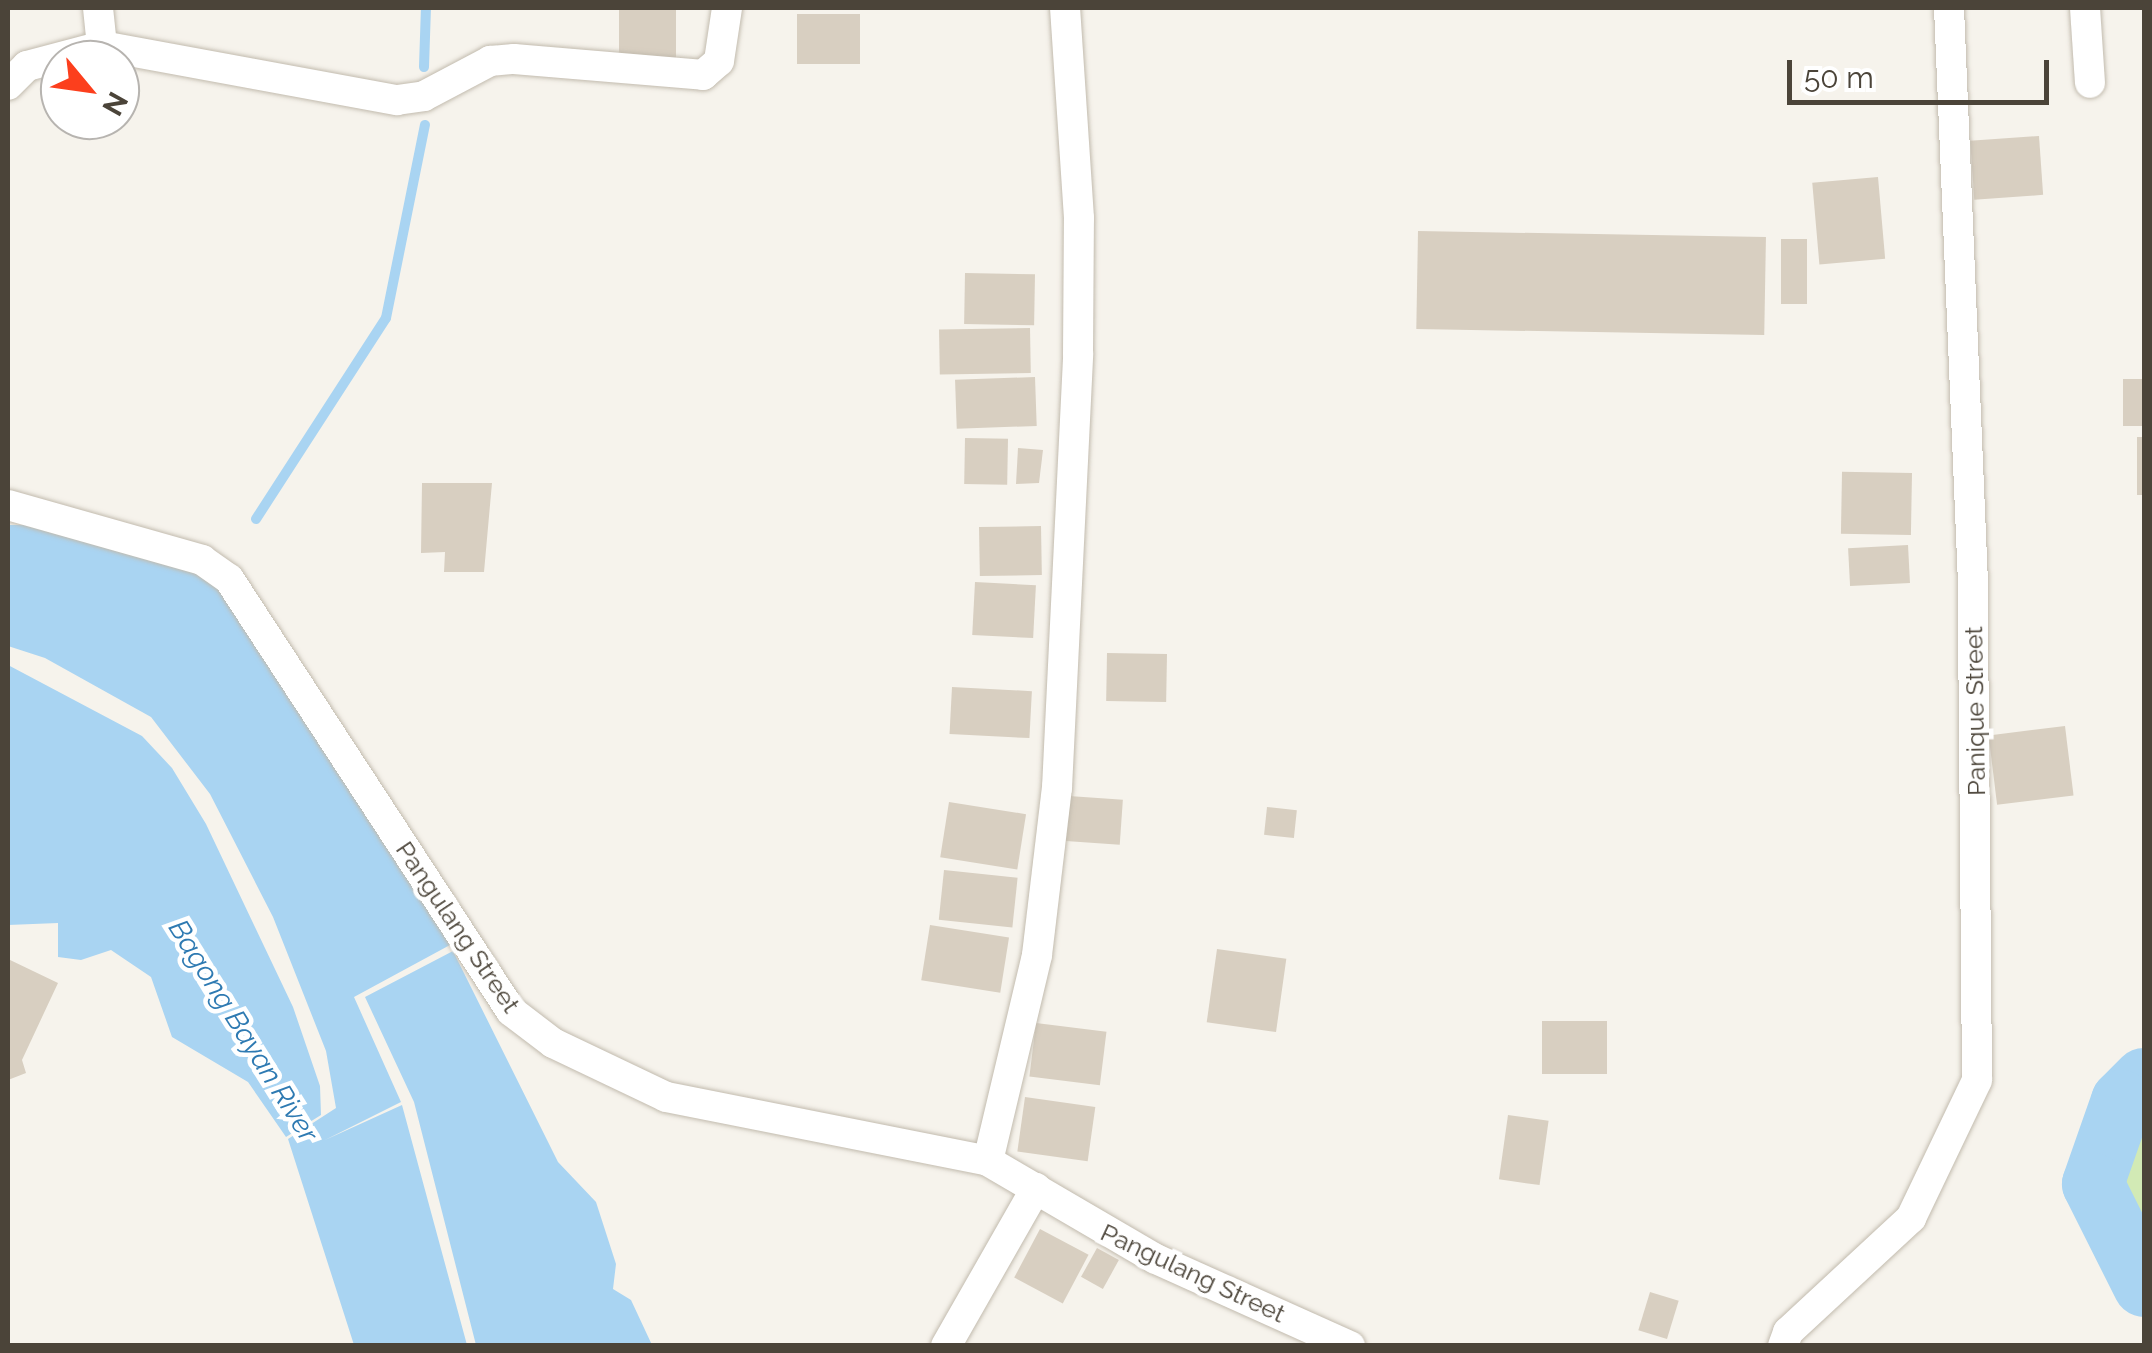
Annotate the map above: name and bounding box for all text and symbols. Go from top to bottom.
north arrow [40,40,140,140]
scale bar [1792,40,2054,102]
text: 50 m [1804,60,1874,95]
text: N [95,86,135,121]
street label: Panique Street [1959,626,1991,796]
street label: Pangulang Street [390,836,526,1018]
water label: Bagong Bayan River [161,914,325,1148]
street label: Pangulang Street [1096,1217,1290,1329]

